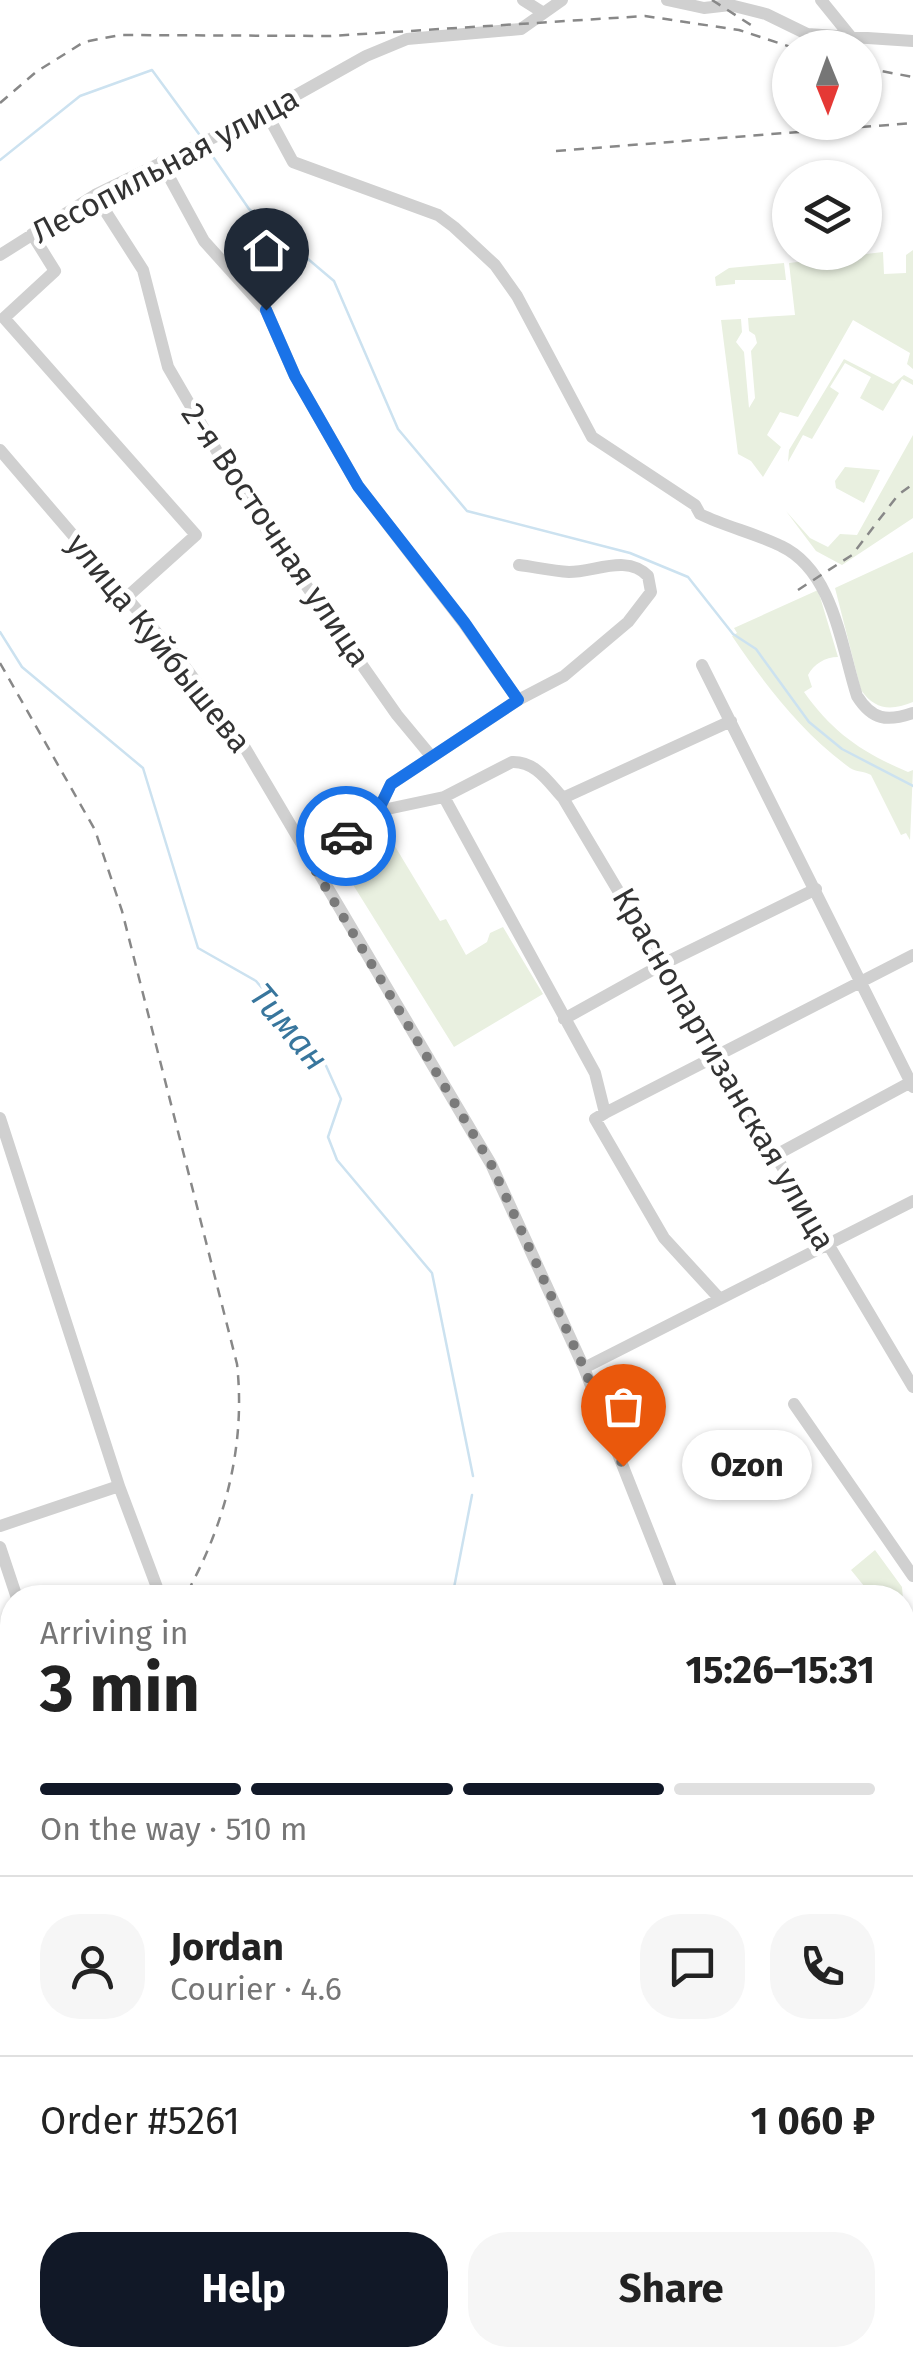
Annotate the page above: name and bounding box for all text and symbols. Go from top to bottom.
north arrow [772,30,882,140]
map controls [772,30,882,270]
street label: Лесопильная улица [25,79,305,251]
button: layers [772,160,882,270]
pin [224,208,309,311]
icon: home [239,223,294,278]
street label: 2-я Восточная улица [174,396,378,674]
street label: улица Куйбышева [59,526,259,760]
courier [296,786,396,886]
icon: car [319,809,374,864]
street label: Краснопартизанская улица [604,881,844,1257]
water label: Тиман [241,975,337,1079]
pin [581,1364,666,1467]
icon: bag [596,1379,651,1434]
callout: Ozon [683,1431,813,1501]
text: Ozon [710,1446,784,1484]
text: Arriving in [40,1614,188,1652]
text: 15:26–15:31 [685,1647,875,1693]
text: 3 min [40,1650,200,1728]
text: On the way · 510 m [40,1810,308,1848]
button: person [40,1914,145,2019]
button: chat [640,1914,745,2019]
button: phone [770,1914,875,2019]
text: Jordan [170,1924,284,1970]
text: Courier · 4.6 [170,1970,342,2008]
text: Order #5261 [40,2098,240,2144]
text: 1 060 ₽ [751,2098,875,2144]
button: Help [40,2232,448,2347]
button: Share [468,2232,875,2347]

